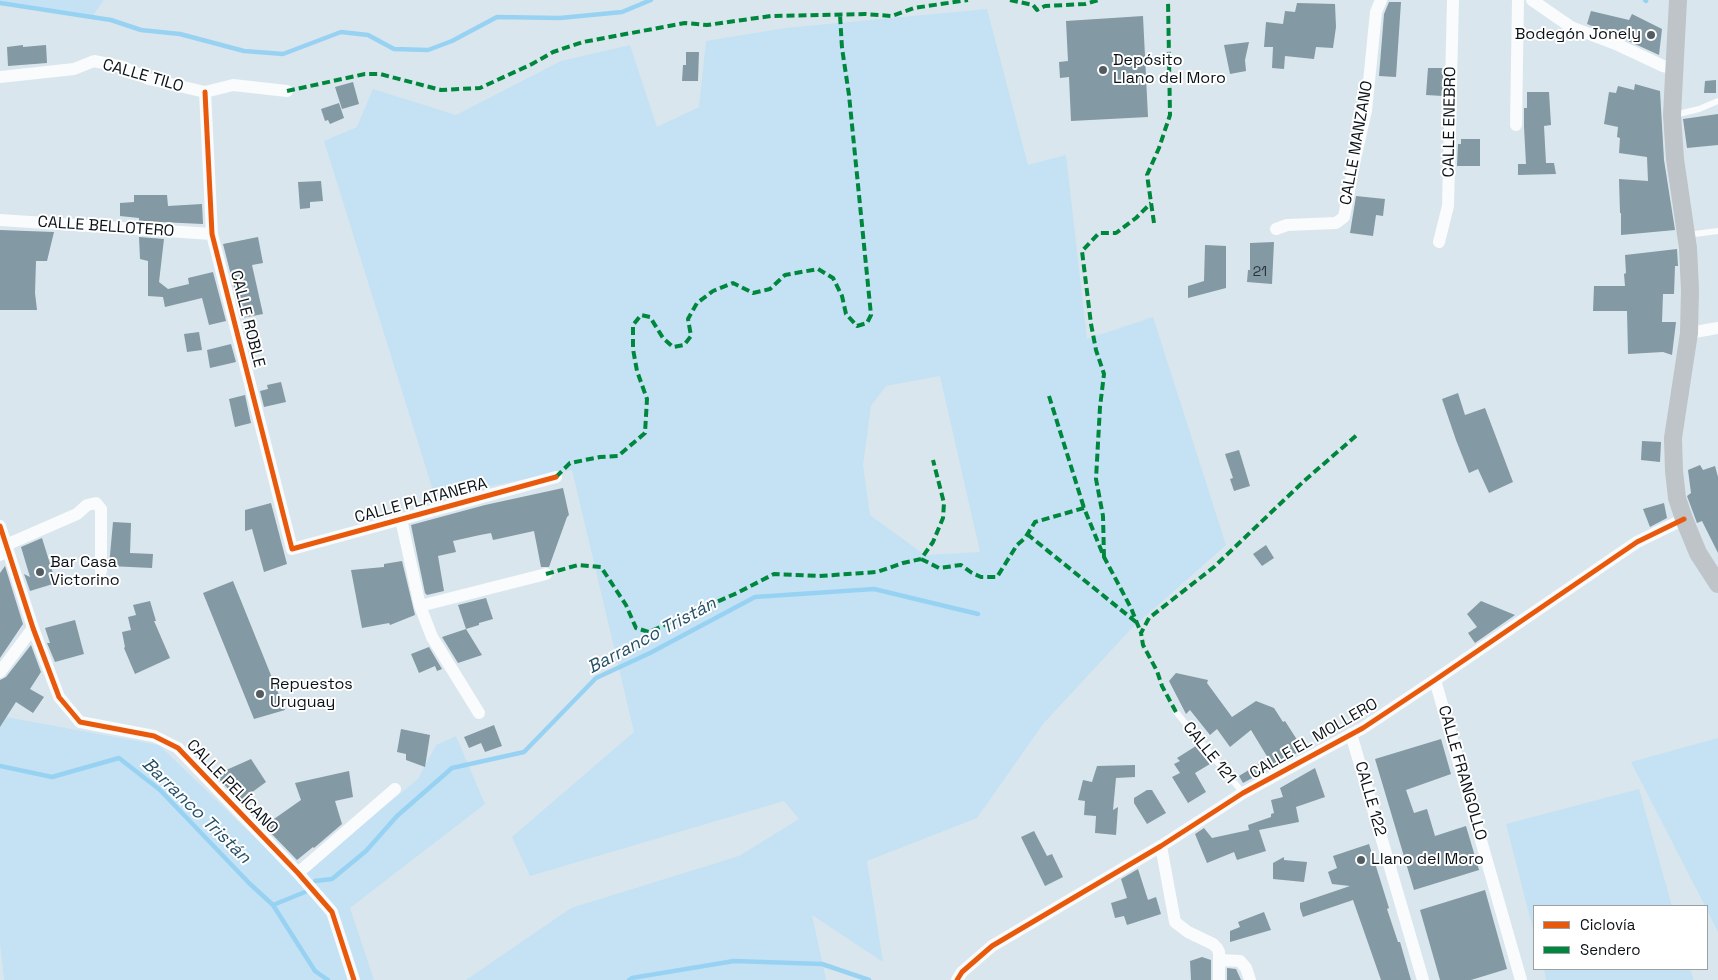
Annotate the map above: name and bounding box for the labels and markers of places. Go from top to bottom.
place label: Bodegón Jonely [1515,25,1641,45]
marker: Bodegón Jonely [1645,29,1657,41]
place label: Depósito Llano del Moro [1113,51,1226,89]
marker: Depósito Llano del Moro [1097,64,1109,76]
place label: Bar Casa Victorino [50,553,120,591]
marker: Bar Casa Victorino [34,566,46,578]
place label: Repuestos Uruguay [270,675,353,713]
marker: Repuestos Uruguay [254,688,266,700]
place label: Llano del Moro [1371,850,1484,870]
marker: Llano del Moro [1355,854,1367,866]

